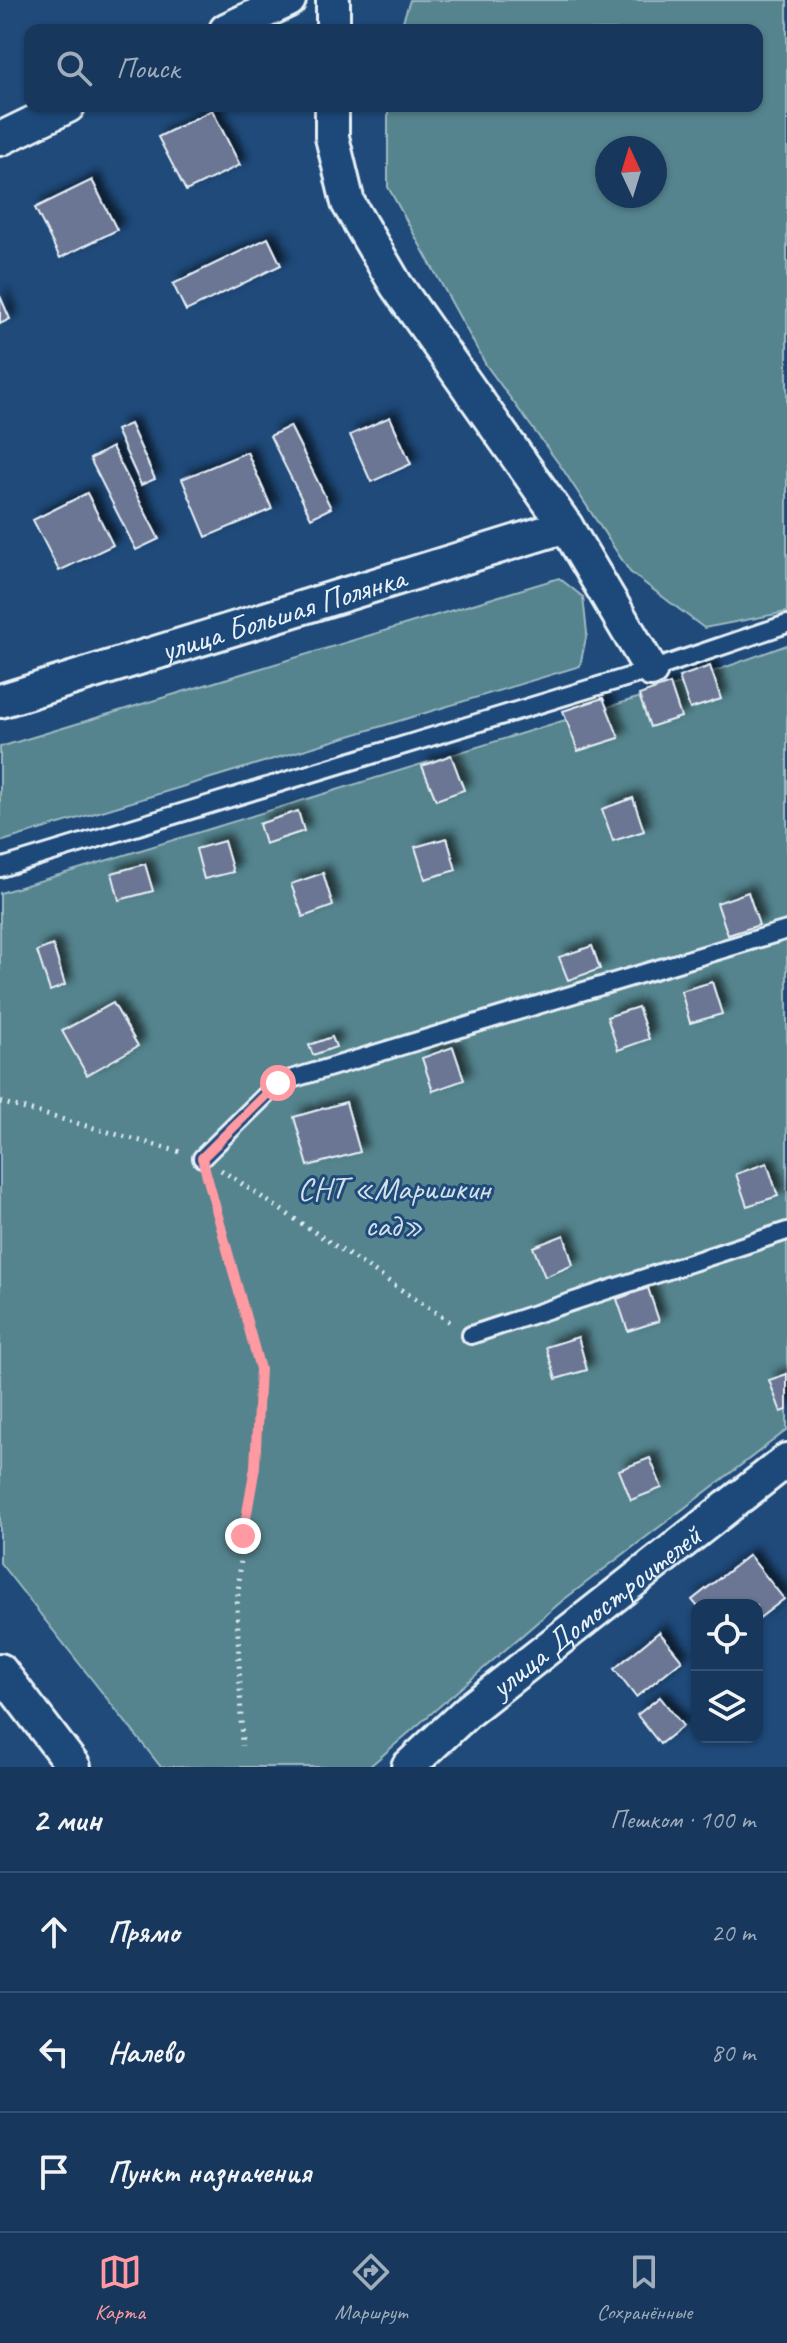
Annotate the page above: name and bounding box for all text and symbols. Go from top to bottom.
search box [24,24,763,112]
icon: search [52,46,96,90]
text: Поиск [116,49,179,87]
north arrow [595,136,667,208]
street label: улица Большая Полянка [154,556,413,672]
route start [260,1065,296,1101]
park label: СНТ «Маришкин сад» [298,1168,492,1246]
street label: улица Домостроителей [480,1514,711,1708]
route end [225,1518,261,1554]
map controls [691,1599,763,1743]
button: locate [691,1599,763,1671]
button: layers [691,1671,763,1743]
text: 2 мин [32,1798,101,1841]
text: Пешком · 100 m [610,1803,755,1836]
icon: ahead [32,1910,76,1954]
text: Прямо [108,1913,179,1951]
text: 20 m [711,1916,755,1949]
icon: left [32,2030,76,2074]
text: Налево [108,2033,184,2071]
text: 80 m [711,2036,755,2069]
icon: arrive [32,2150,76,2194]
text: Пункт назначения [108,2153,311,2191]
tab: Карта [95,2250,145,2326]
tab: Маршрут [335,2250,407,2326]
tab: Сохранённые [597,2250,692,2326]

